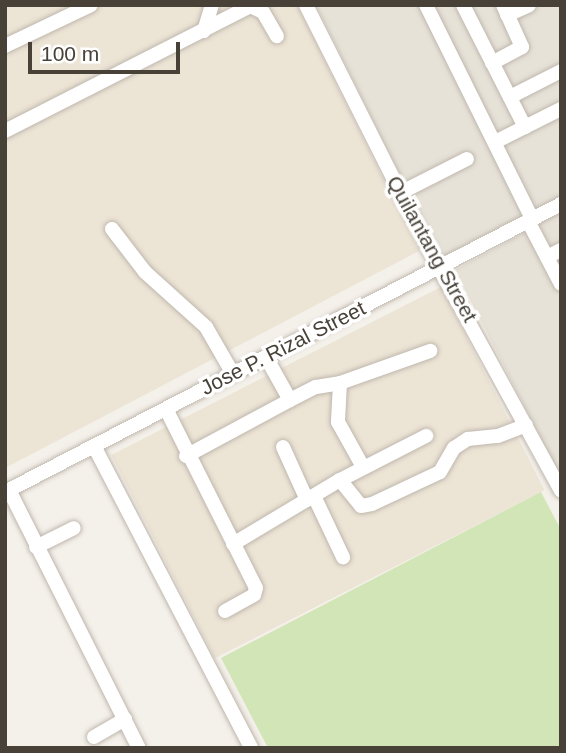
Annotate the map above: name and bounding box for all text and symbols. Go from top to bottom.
scale bar [32,28,184,72]
text: 100 m [41,42,99,65]
street label: Quilantang Street [381,171,483,327]
street label: Jose P. Rizal Street [196,296,370,400]

